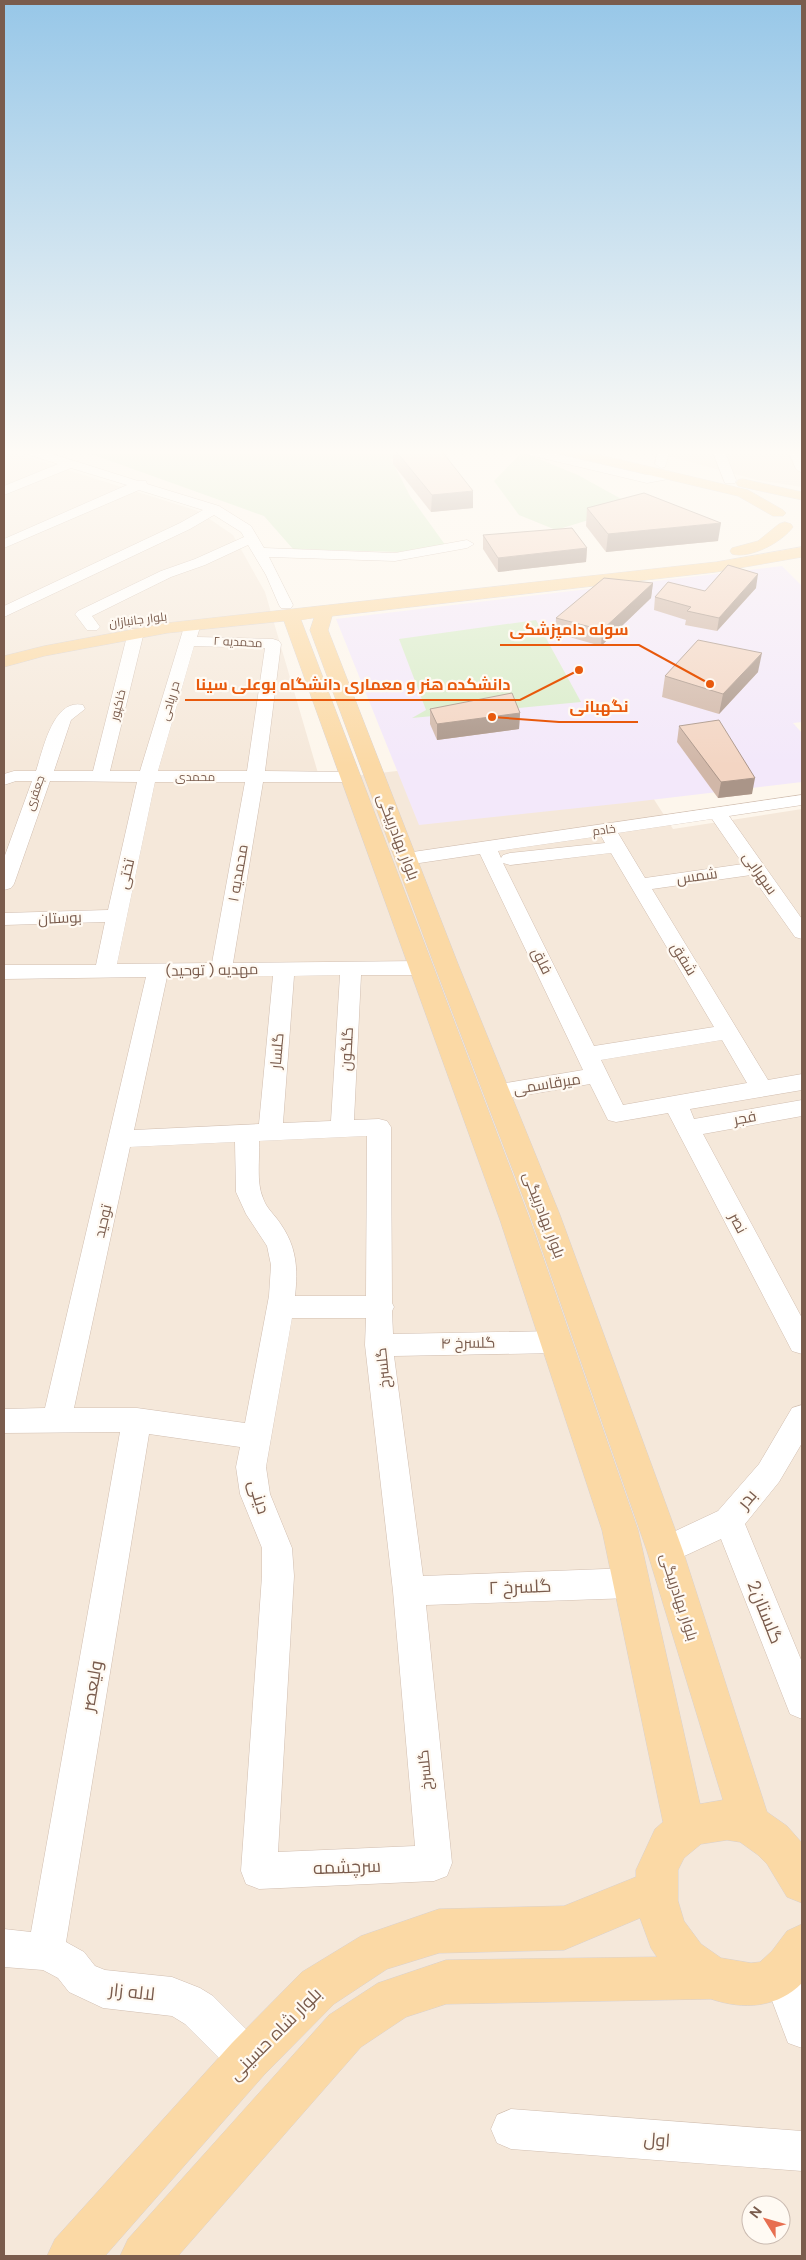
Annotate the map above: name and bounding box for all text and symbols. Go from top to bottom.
street label: بلوار جانبازان [108,609,168,631]
callout: سوله دامپزشکی [500,614,639,645]
text: سوله دامپزشکی [510,619,628,641]
street label: محمدیه ۲ [213,633,263,651]
callout: دانشکده هنر و معماری دانشگاه بوعلی سینا [185,669,520,700]
text: دانشکده هنر و معماری دانشگاه بوعلی سینا [196,674,510,695]
street label: حر ریاحی [156,679,184,723]
street label: خاکپور [106,688,130,723]
callout: نگهبانی [559,691,638,722]
text: نگهبانی [570,696,629,717]
street label: محمدی [175,769,215,785]
street label: جعفری [22,773,48,813]
street label: بلوار بهادربیگی [372,791,424,883]
street label: خادم [591,820,617,840]
street label: محمدیه ۱ [223,843,253,903]
street label: سهرابی [738,848,782,898]
street label: تختی [113,857,139,891]
street label: شمس [675,863,719,889]
street label: بوستان [38,907,82,929]
street label: شفق [666,939,702,979]
street label: فلق [527,944,557,978]
street label: مهدیه ( توحید) [165,959,259,981]
street label: گلگون [336,1026,358,1072]
street label: گلسار [265,1032,289,1071]
street label: میرقاسمی [512,1069,582,1099]
street label: فجر [731,1106,758,1130]
street label: بلوار بهادربیگی [518,1169,570,1261]
street label: توحید [89,1202,117,1240]
street label: نصر [724,1208,752,1237]
street label: گلسرخ ۴ [441,1333,495,1354]
street label: گلسرخ [371,1347,396,1389]
street label: دینی [242,1477,276,1517]
street label: بدر [731,1484,762,1515]
street label: بلوار بهادربیگی [655,1551,703,1643]
street label: گلسرخ ۲ [488,1574,552,1600]
street label: گلستان2 [741,1577,789,1647]
street label: ولیعصر [76,1658,108,1715]
street label: گلسرخ [413,1749,438,1791]
street label: سرچشمه [313,1854,381,1880]
street label: لاله زار [107,1978,156,2006]
street label: بلوار شاه حسینی [223,1982,327,2086]
street label: اول [643,2127,671,2153]
north arrow [741,2195,791,2245]
text: N [745,2203,766,2222]

